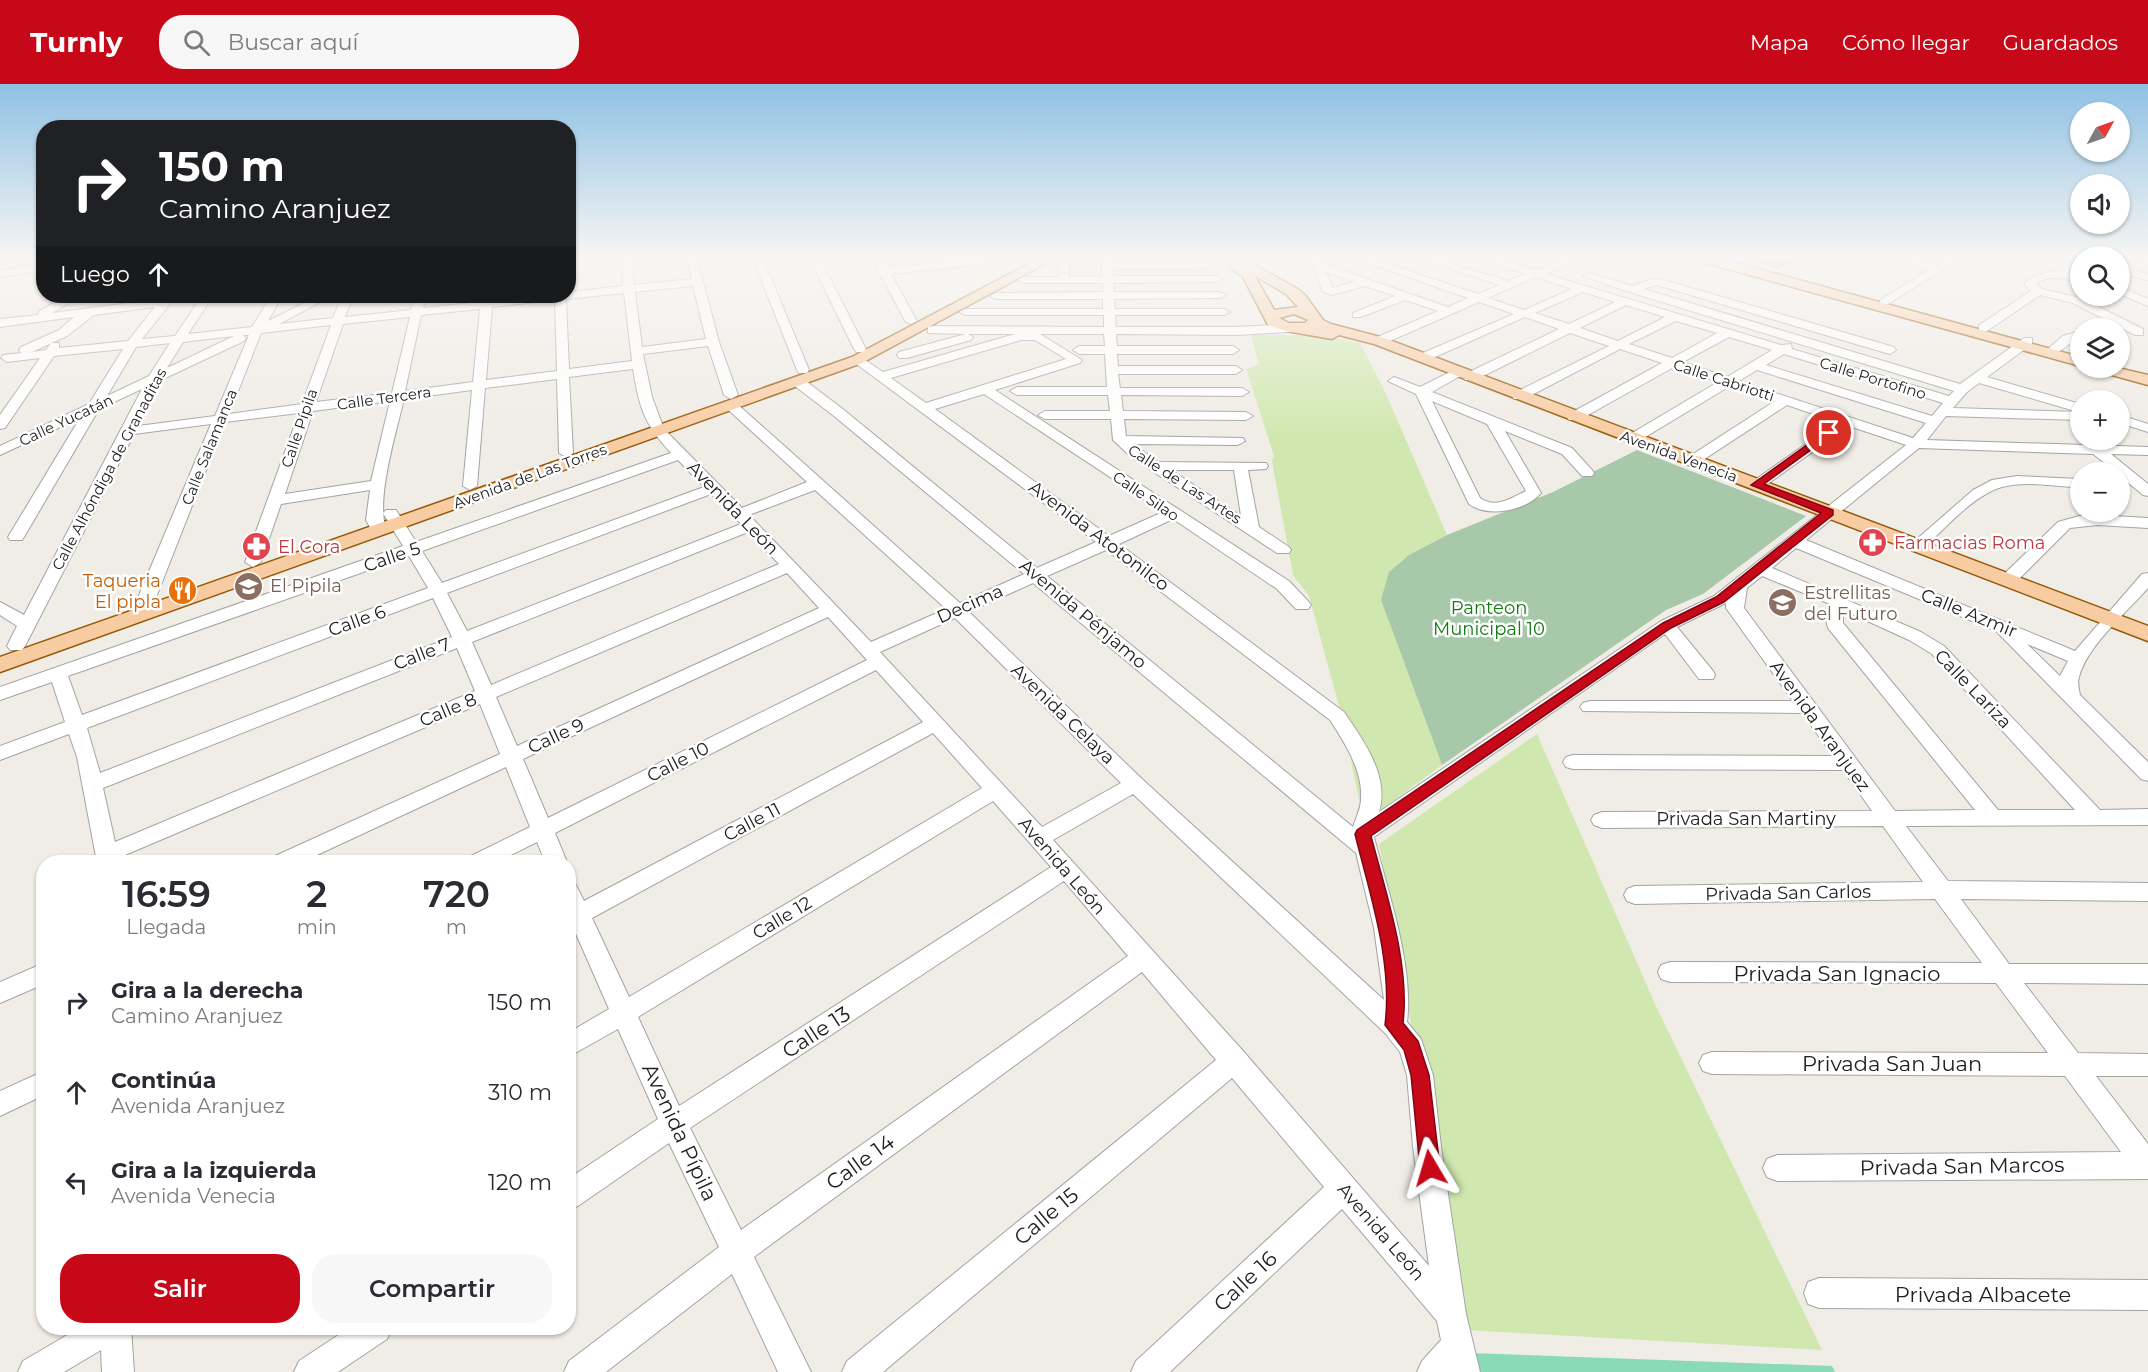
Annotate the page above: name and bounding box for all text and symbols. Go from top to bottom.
search box [159,15,579,69]
text: Turnly [30,25,123,59]
icon: search [180,26,213,59]
text: Buscar aquí [228,29,358,56]
text: Mapa [1750,30,1809,55]
text: Cómo llegar [1842,30,1970,55]
text: Guardados [2003,30,2118,55]
north arrow [2070,102,2130,162]
map controls [2070,102,2130,522]
text: 150 m [159,140,285,192]
icon: right [60,144,138,222]
button: sound [2070,174,2130,234]
text: Camino Aranjuez [159,192,391,225]
button: search [2070,246,2130,306]
icon: ahead [142,258,175,291]
text: Luego [60,261,130,288]
button: layers [2070,318,2130,378]
street label: Calle Portofino [1817,353,1929,403]
street label: Calle Cabriotti [1671,355,1777,405]
street label: Calle Alhóndiga de Granaditas [48,365,170,573]
street label: Calle Tercera [336,382,432,414]
street label: Calle Salamanca [177,386,241,508]
street label: Calle Pípila [277,386,321,470]
street label: Calle Yucatán [16,390,116,450]
button: + [2070,390,2130,450]
pin [1803,407,1854,458]
icon: arrive [1812,416,1845,449]
street label: Avenida Venecia [1618,426,1740,486]
street label: Avenida de Las Torres [451,439,609,513]
street label: Calle de Las Artes [1125,440,1245,528]
street label: Avenida León [683,456,783,560]
button: − [2070,462,2130,522]
street label: Calle Silao [1109,467,1183,525]
street label: Avenida Atotonilco [1025,476,1173,596]
pharmacy icon: Farmacias Roma [1857,527,1889,559]
pharmacy icon: El Cora [241,531,273,563]
place label: Farmacias Roma [1894,532,2045,554]
place label: El Cora [278,536,340,558]
street label: Calle 5 [361,537,423,577]
street label: Avenida Pénjamo [1015,554,1151,674]
place label: Taqueria El pipla [83,570,161,613]
school or university icon: El Pipila [233,570,265,602]
restaurant icon: Taqueria El pipla [166,575,198,607]
place label: El Pipila [270,575,342,597]
street label: Decima [933,580,1007,628]
place label: Estrellitas del Futuro [1804,582,1897,625]
street label: Calle Azmir [1918,584,2020,642]
school or university icon: Estrellitas del Futuro [1767,587,1799,619]
park label: Panteon Municipal 10 [1433,597,1545,640]
street label: Calle 6 [325,600,389,642]
street label: Calle 7 [390,633,454,675]
street label: Calle Lariza [1930,645,2016,733]
street label: Avenida Aranjuez [1765,656,1875,796]
street label: Avenida Celaya [1007,659,1119,769]
street label: Calle 8 [416,688,480,732]
street label: Calle 9 [524,713,588,759]
street label: Calle 10 [643,737,713,787]
street label: Calle 11 [720,798,784,846]
street label: Privada San Martiny [1656,808,1836,830]
street label: Avenida León [1014,813,1110,919]
text: 16:59 [122,872,211,916]
text: 2 [306,872,327,916]
text: 720 [423,872,490,916]
street label: Privada San Carlos [1705,881,1871,905]
street label: Calle 12 [748,892,816,944]
text: Llegada [126,915,206,939]
text: min [297,915,337,939]
text: m [446,915,467,939]
street label: Privada San Ignacio [1734,961,1940,986]
text: Gira a la derecha [111,977,303,1004]
icon: right [60,986,93,1019]
text: 150 m [488,989,552,1016]
street label: Calle 13 [777,1001,855,1063]
text: Camino Aranjuez [111,1004,283,1028]
street label: Privada San Juan [1802,1051,1982,1076]
street label: Avenida Pípila [637,1059,723,1205]
text: Continúa [111,1067,216,1094]
icon: ahead [60,1076,93,1109]
text: 310 m [488,1079,552,1106]
text: Avenida Aranjuez [111,1094,285,1118]
street label: Calle 14 [821,1129,899,1195]
position arrow [1398,1136,1462,1200]
street label: Privada San Marcos [1859,1152,2065,1180]
text: Gira a la izquierda [111,1157,317,1184]
icon: left [60,1166,93,1199]
text: 120 m [488,1169,552,1196]
street label: Avenida León [1333,1179,1429,1285]
street label: Calle 15 [1009,1182,1083,1250]
text: Avenida Venecia [111,1184,276,1208]
street label: Calle 16 [1208,1245,1282,1316]
button: Salir [60,1254,300,1323]
button: Compartir [312,1254,552,1323]
street label: Privada Albacete [1895,1282,2071,1307]

